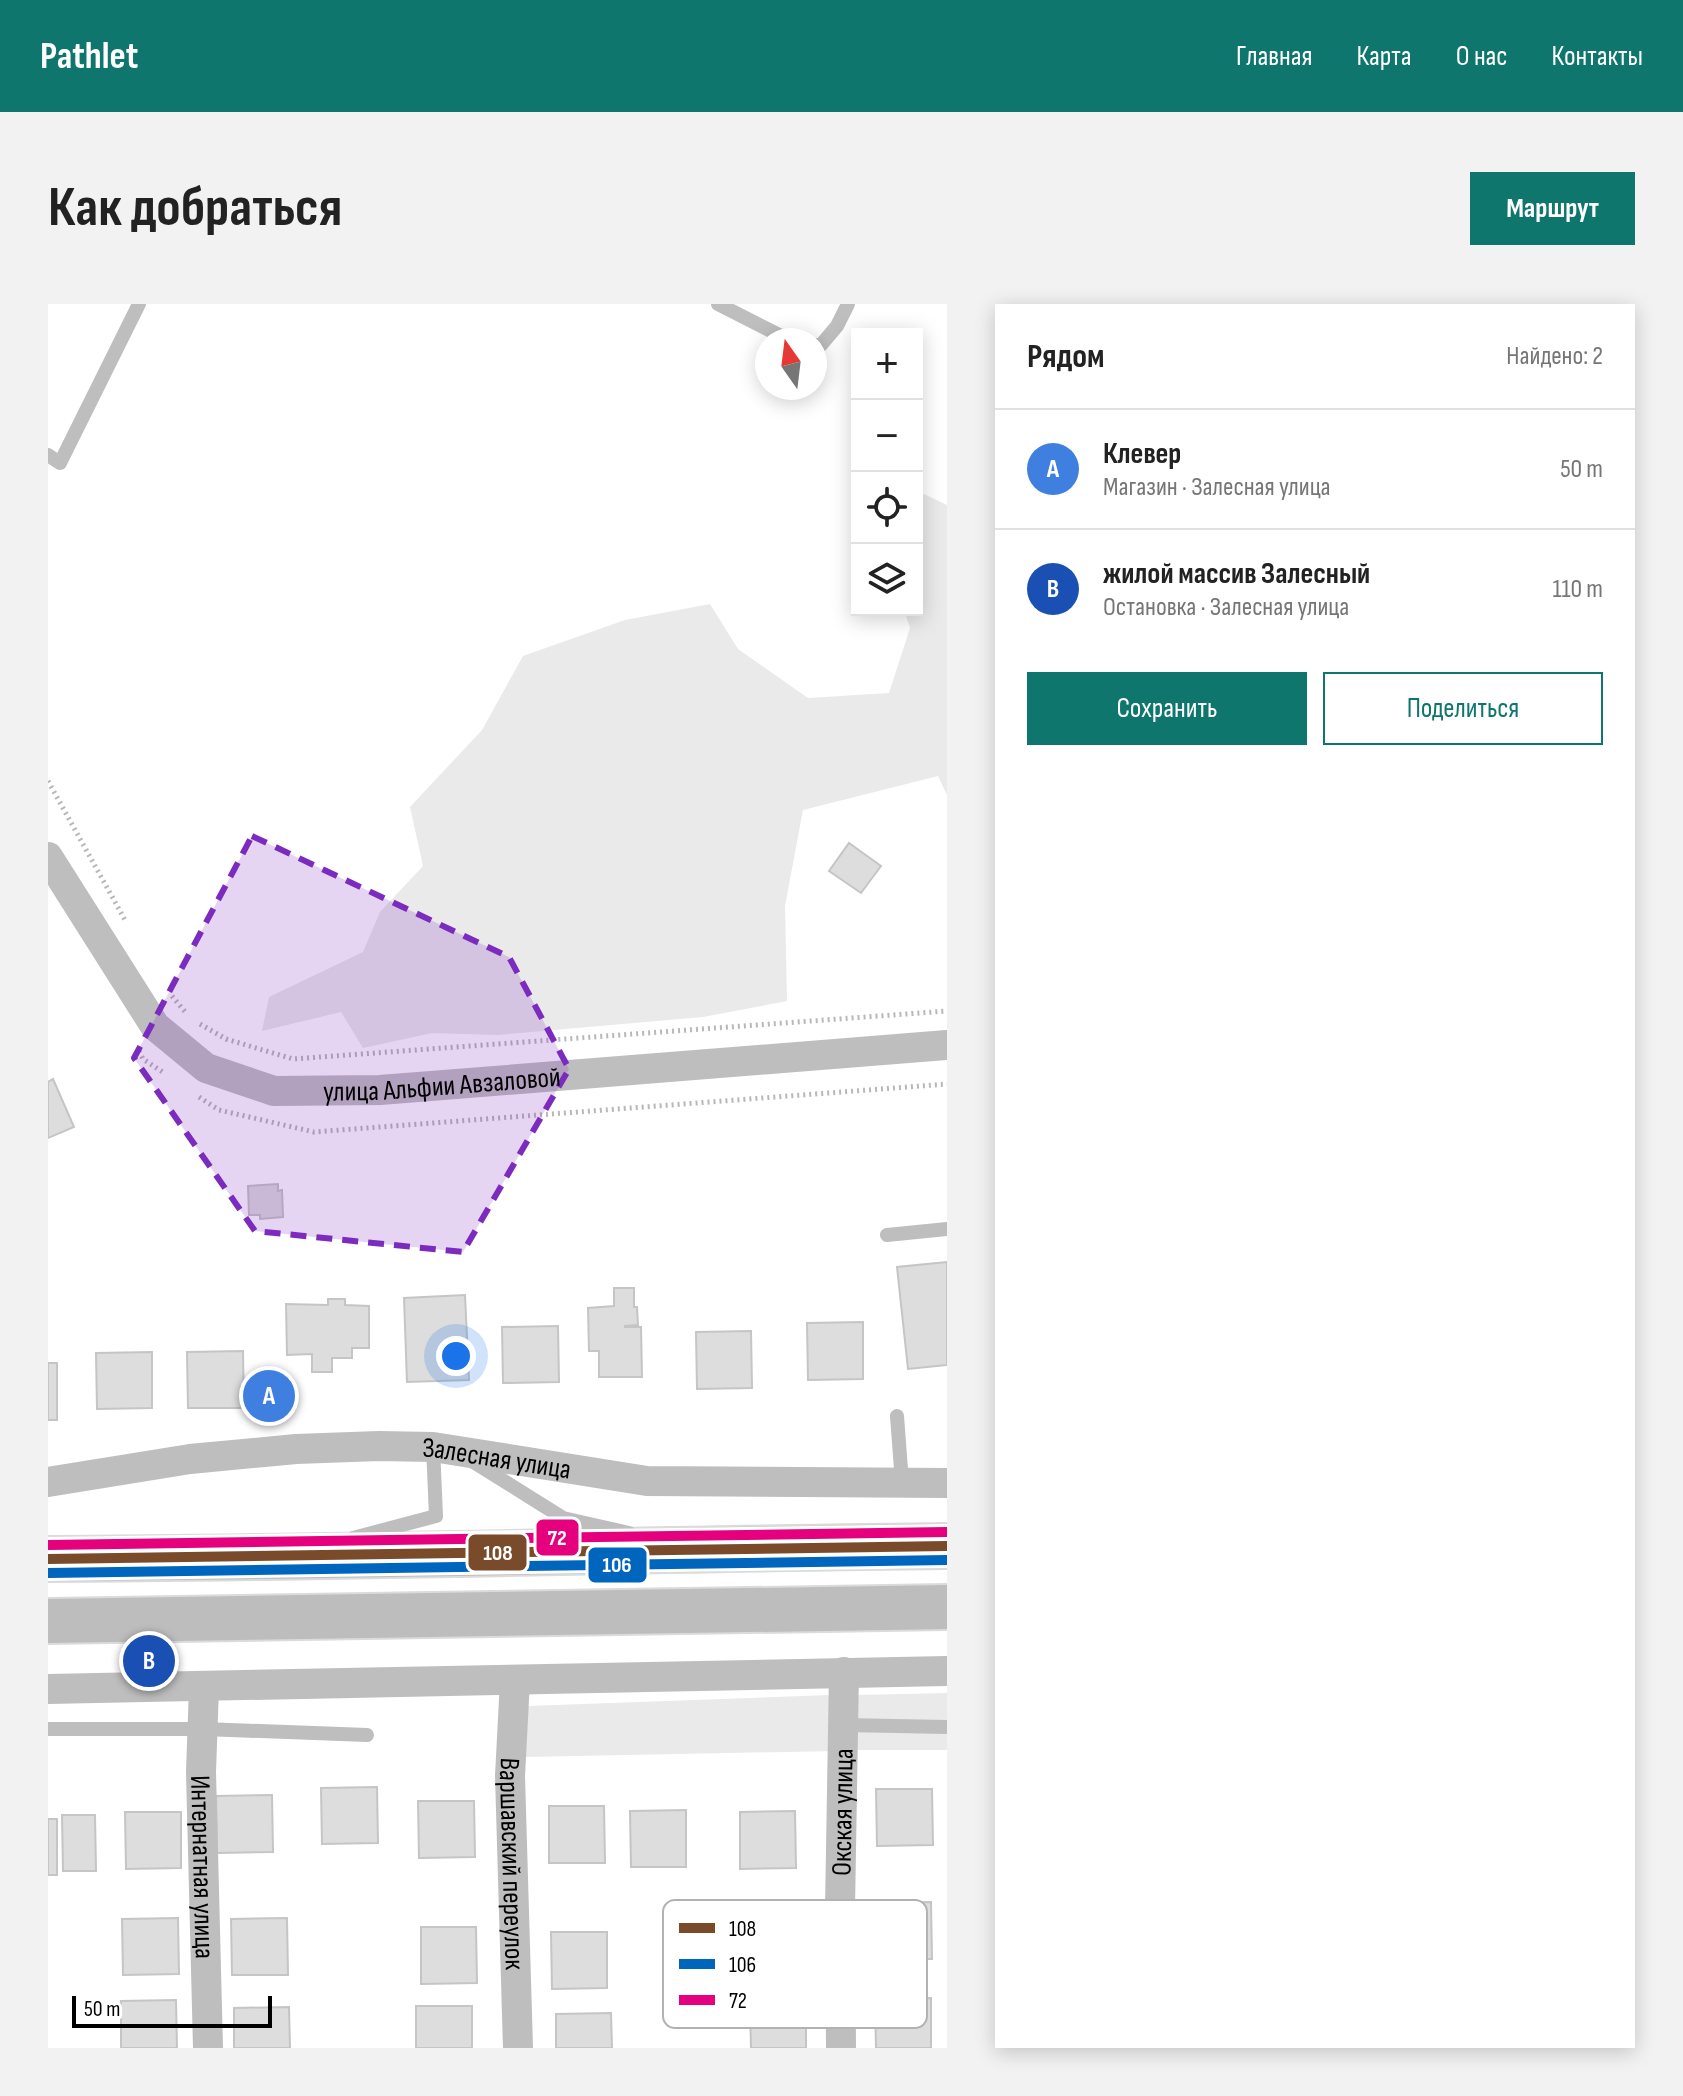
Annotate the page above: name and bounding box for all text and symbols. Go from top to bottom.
text: Pathlet [40,34,138,79]
text: Главная [1236,40,1312,73]
text: Карта [1356,40,1412,73]
text: О нас [1456,40,1508,73]
text: Контакты [1552,40,1643,73]
button: Маршрут [1470,172,1635,245]
text: Как добраться [48,175,342,242]
north arrow [755,328,827,400]
map controls [851,328,923,616]
button: + [851,328,923,400]
text: Рядом [1027,336,1105,377]
text: Найдено: 2 [1506,341,1603,372]
button: − [851,400,923,472]
text: Клевер [1103,436,1181,472]
text: A [1047,454,1059,485]
text: 50 m [1560,454,1603,485]
button: locate [851,472,923,544]
text: Магазин · Залесная улица [1103,472,1331,503]
button: layers [851,544,923,616]
text: жилой массив Залесный [1103,556,1370,592]
text: B [1047,574,1059,605]
text: 110 m [1552,574,1603,605]
text: Остановка · Залесная улица [1103,592,1349,623]
button: Сохранить [1027,672,1307,745]
button: Поделиться [1323,672,1603,745]
street label: улица Альфии Авзаловой [323,1061,562,1109]
your location [436,1336,476,1376]
pin: A [243,1366,295,1426]
street label: Залесная улица [422,1432,573,1487]
line badge: 72 [535,1518,580,1557]
text: 72 [547,1525,567,1552]
line badge: 108 [467,1533,528,1572]
text: 108 [483,1540,513,1567]
line badge: 106 [587,1546,648,1584]
text: 106 [602,1552,632,1579]
pin: B [123,1631,175,1691]
street label: Окская улица [826,1748,861,1876]
street label: Варшавский переулок [492,1757,531,1971]
street label: Интернатная улица [183,1775,221,1959]
legend [663,1900,927,2028]
text: 108 [729,1916,756,1943]
text: 106 [729,1952,756,1979]
text: 72 [729,1988,747,2015]
scale bar [72,1992,272,2028]
text: 50 m [84,1996,120,2023]

